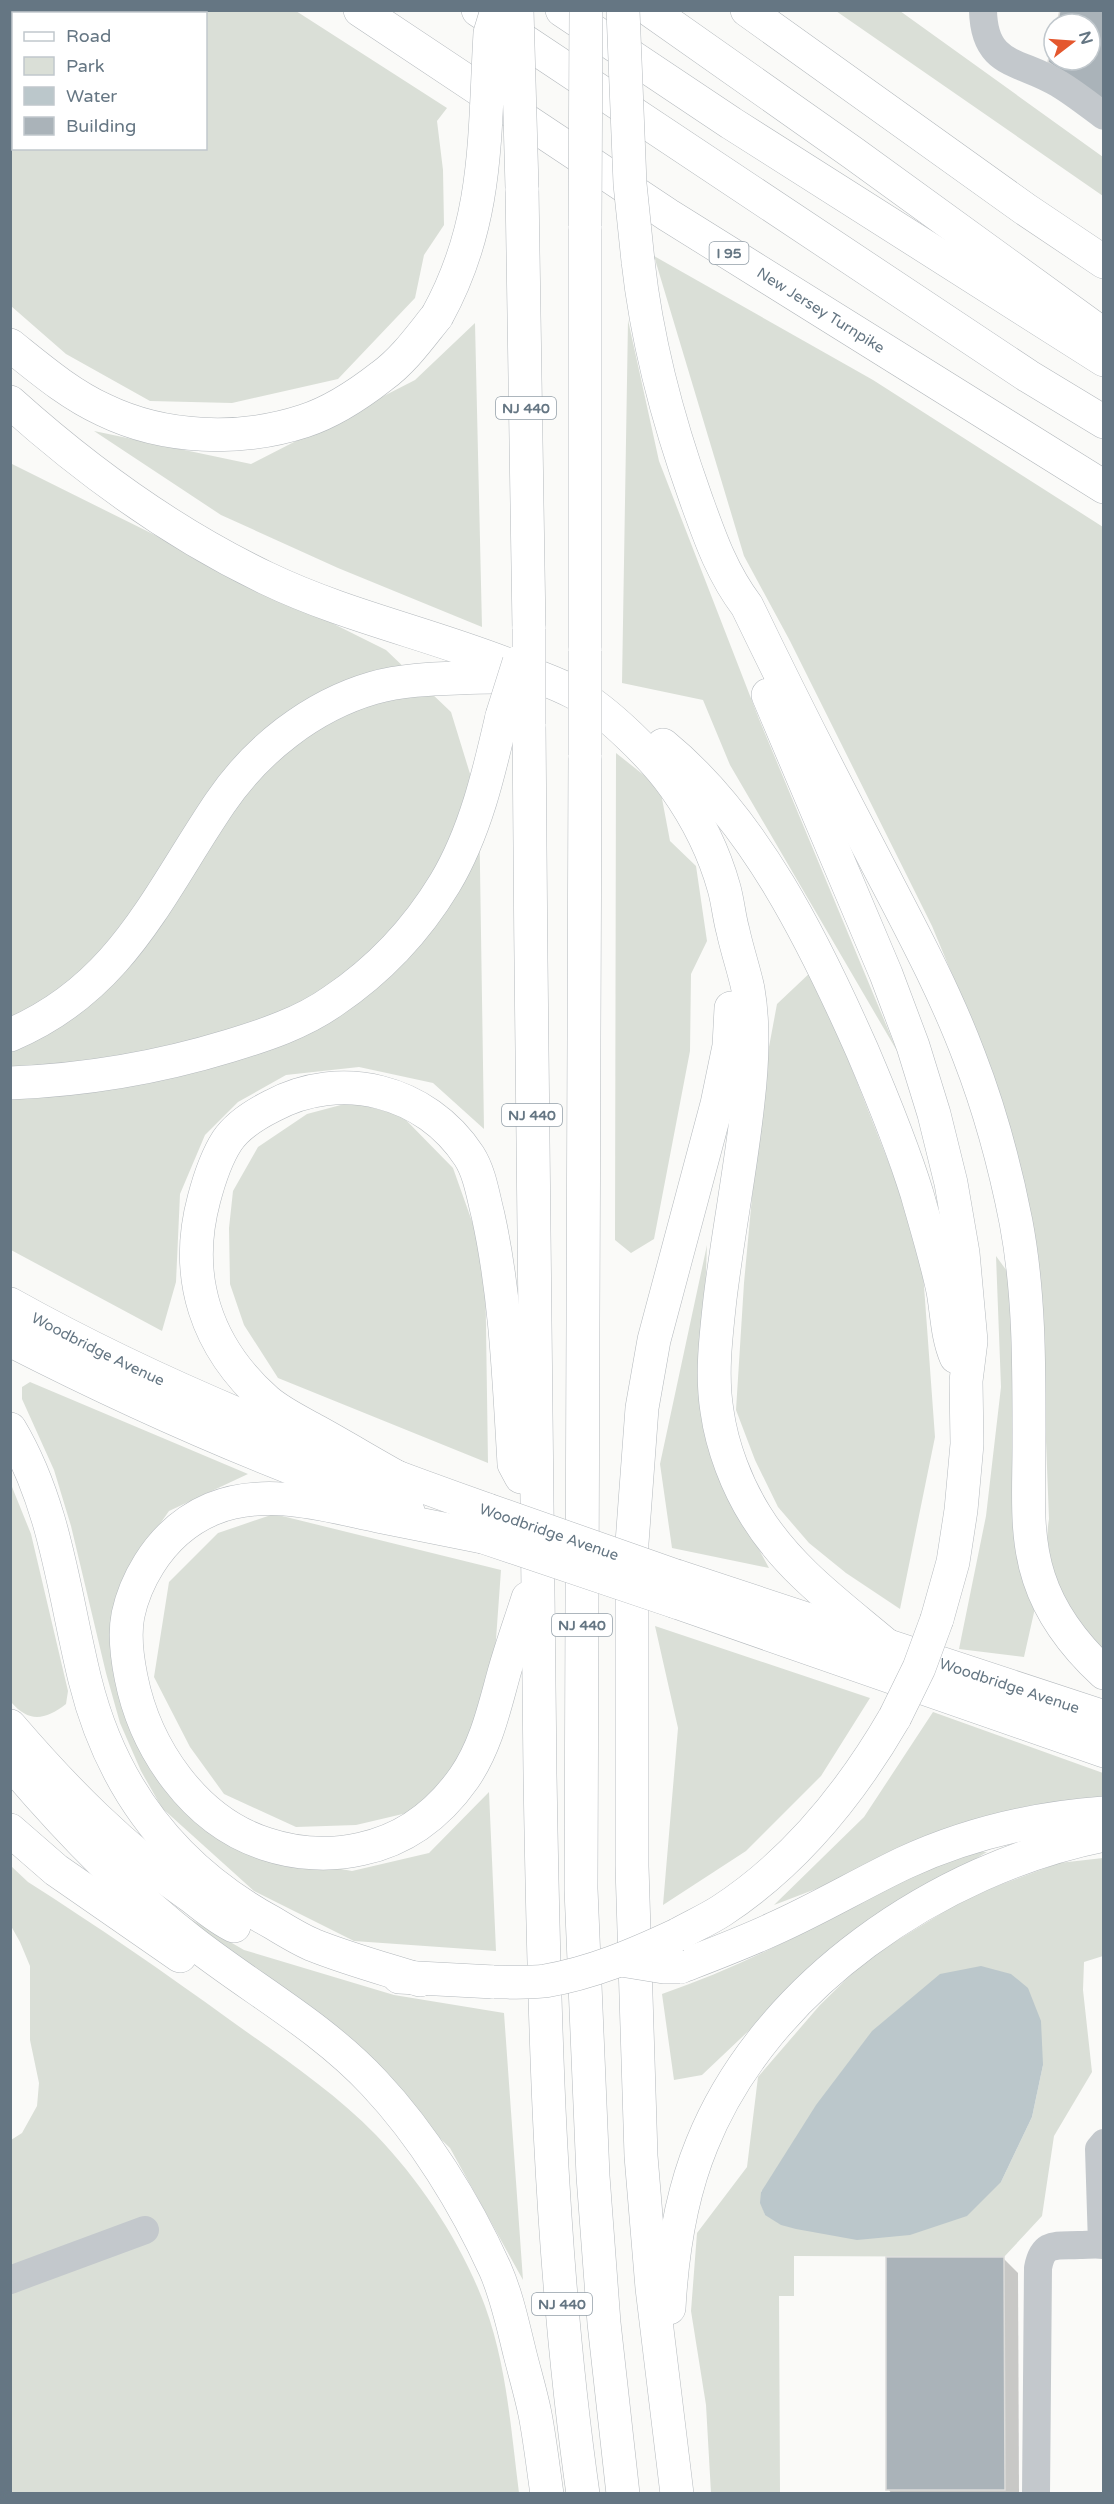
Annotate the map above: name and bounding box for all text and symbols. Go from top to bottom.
legend [12,12,207,150]
north arrow [1042,12,1102,72]
text: Road [66,25,111,47]
text: N [1074,29,1097,47]
text: Park [66,55,105,77]
text: Water [66,85,117,107]
text: Building [66,115,136,137]
road number: I 95 [710,242,748,264]
street label: New Jersey Turnpike [754,264,888,357]
road number: NJ 440 [496,397,556,419]
road number: NJ 440 [502,1104,562,1126]
street label: Woodbridge Avenue [28,1309,167,1390]
street label: Woodbridge Avenue [477,1500,621,1564]
road number: NJ 440 [552,1614,612,1636]
street label: Woodbridge Avenue [937,1654,1082,1717]
road number: NJ 440 [532,2293,592,2315]

